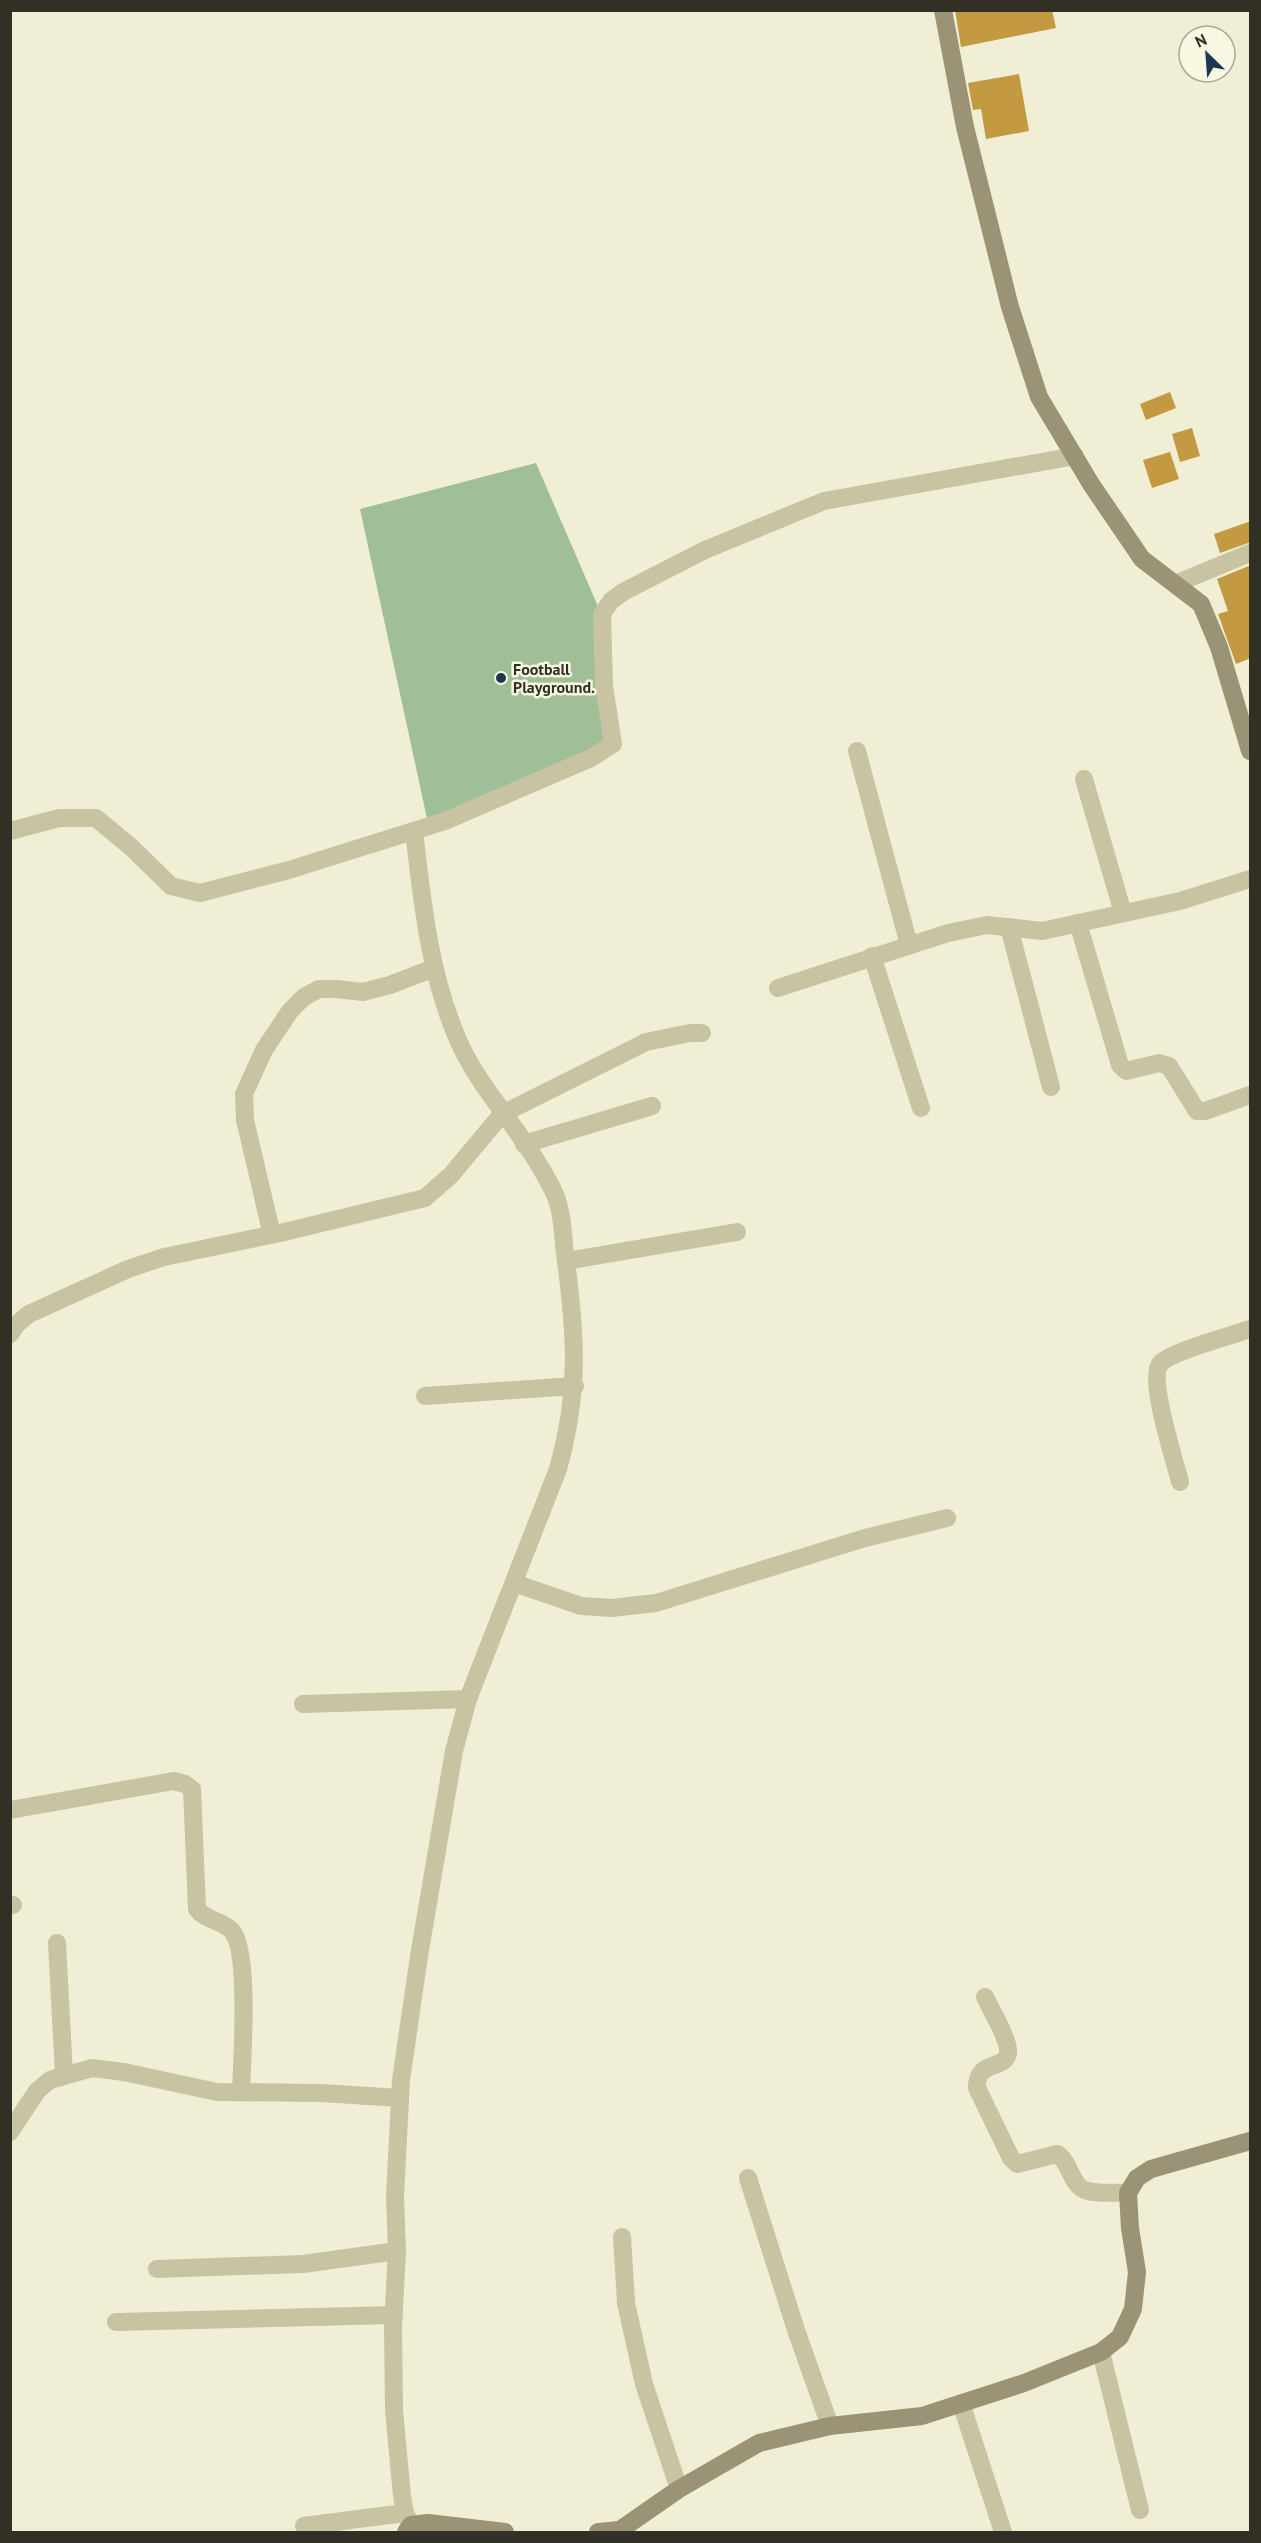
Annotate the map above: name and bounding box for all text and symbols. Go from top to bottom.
north arrow [1177,24,1237,84]
text: N [1192,29,1210,52]
place label: Football Playground. [513,659,595,697]
marker: Football Playground. [494,671,508,685]

